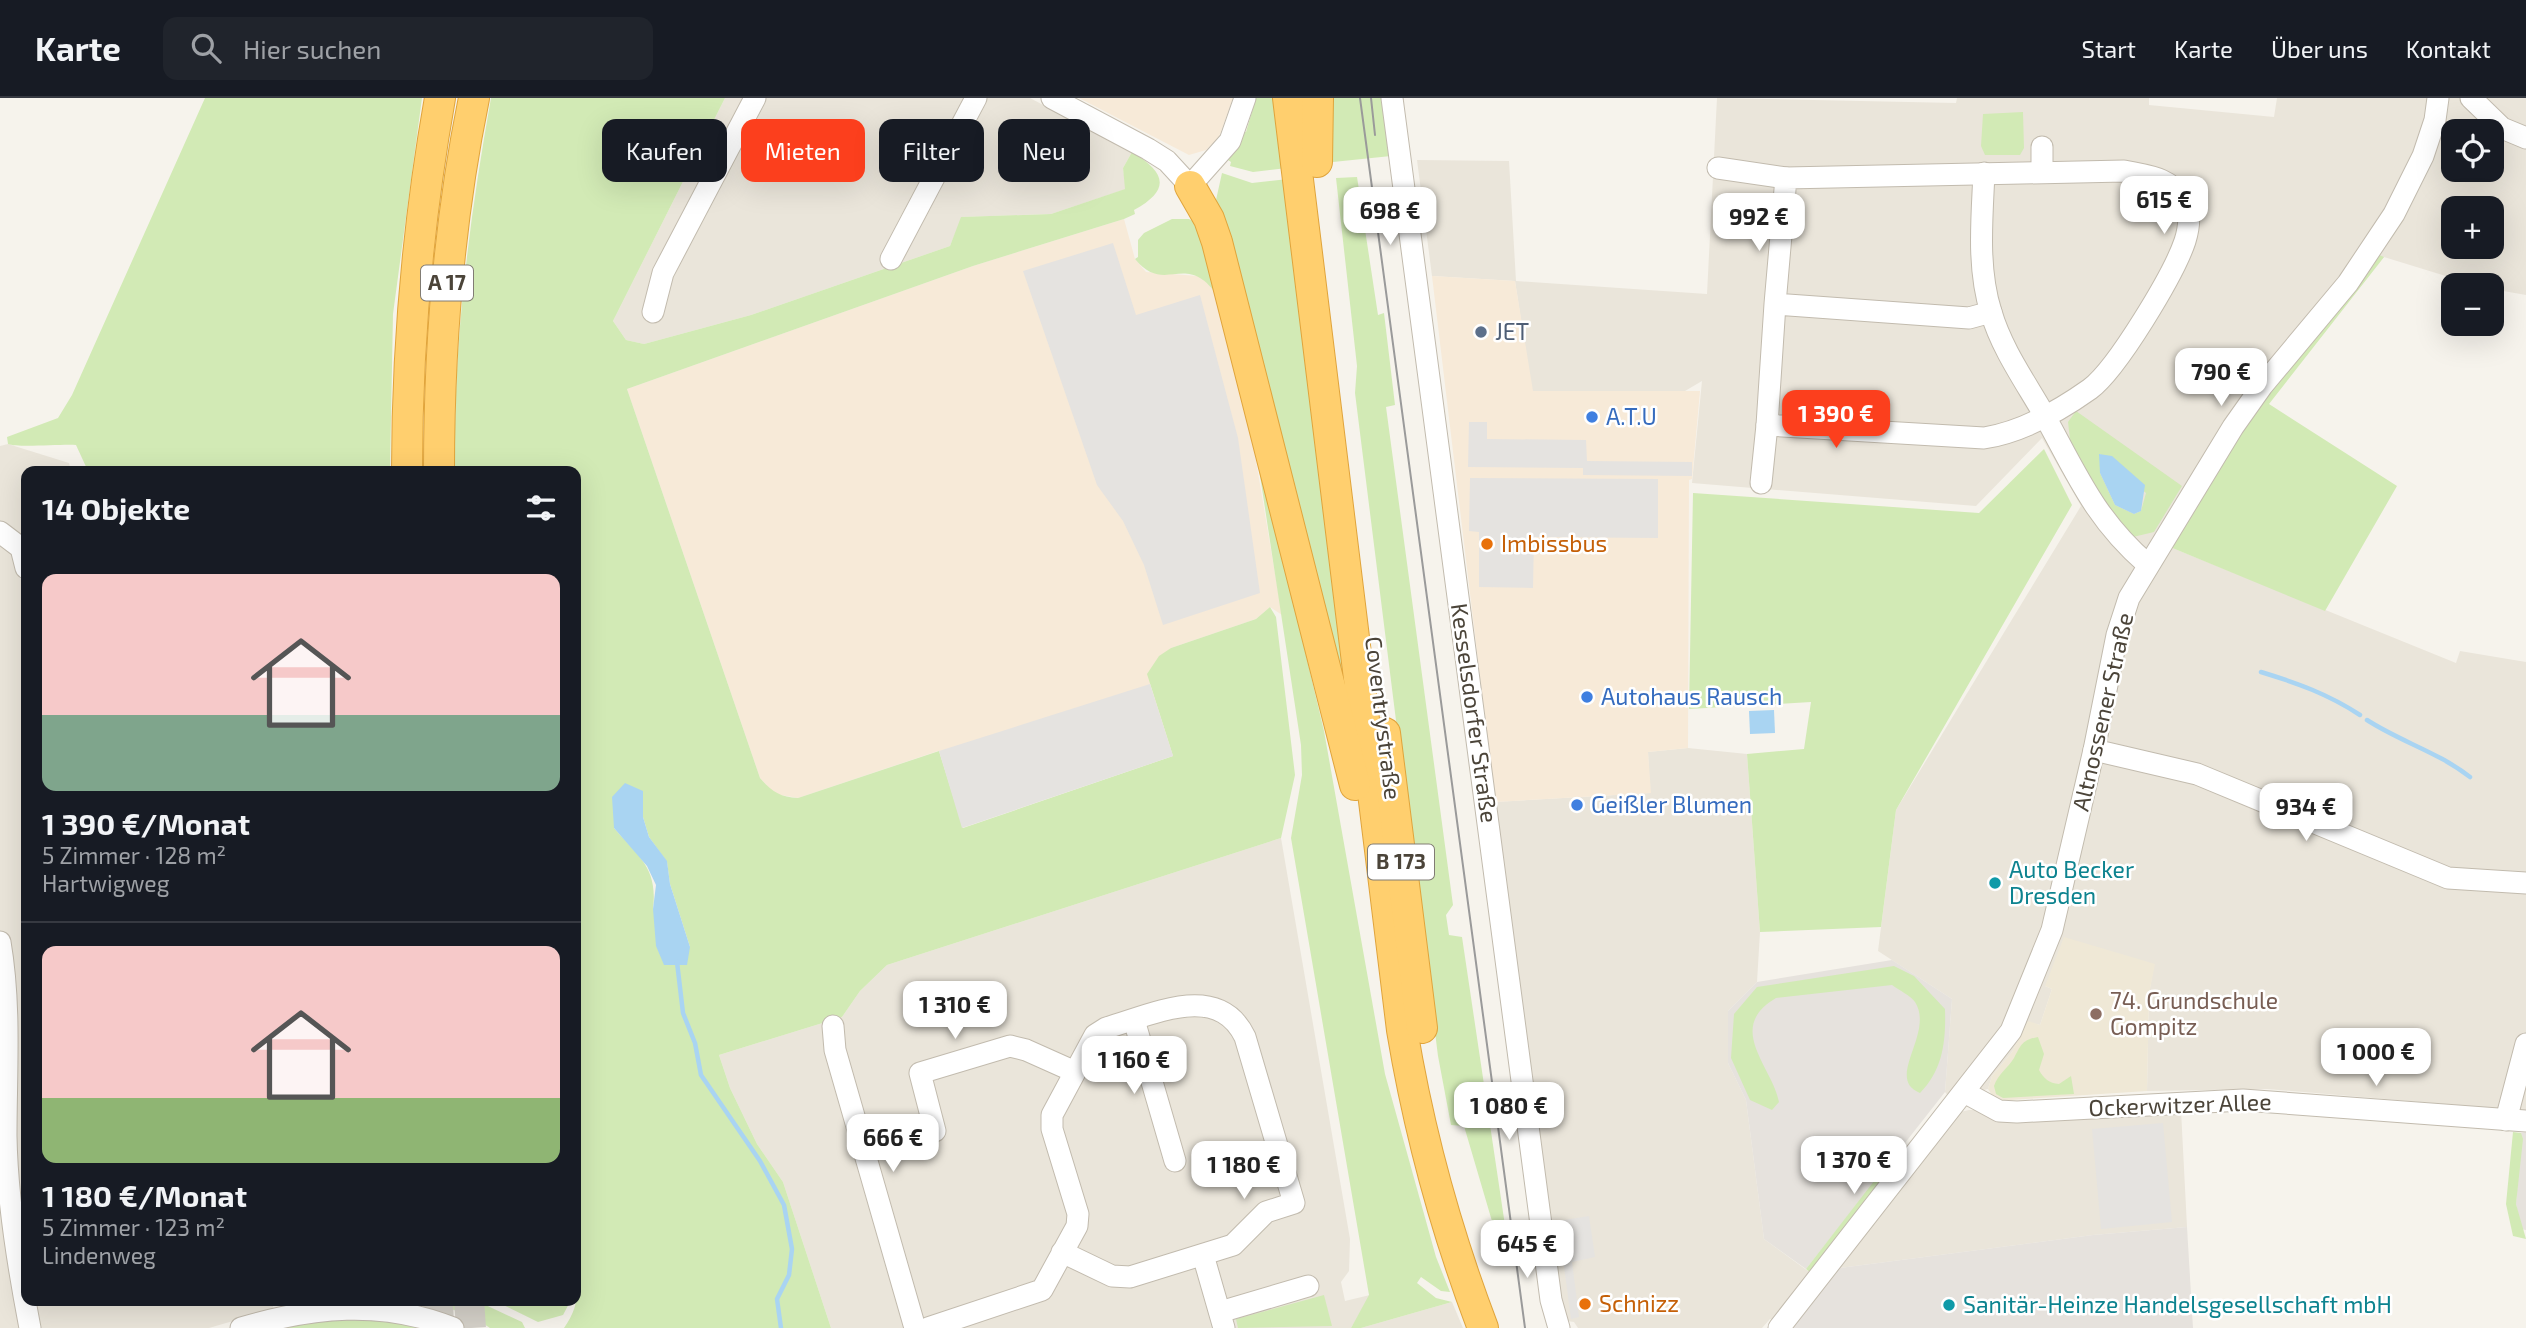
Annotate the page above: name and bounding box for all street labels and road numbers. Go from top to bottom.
road number: A 17 [421,266,473,300]
street label: Kesselsdorfer Straße [1446,601,1504,824]
street label: Altnossener Straße [2066,610,2138,814]
street label: Coventrystraße [1360,635,1408,801]
road number: B 173 [1368,844,1434,880]
street label: Ockerwitzer Allee [2088,1087,2272,1121]

